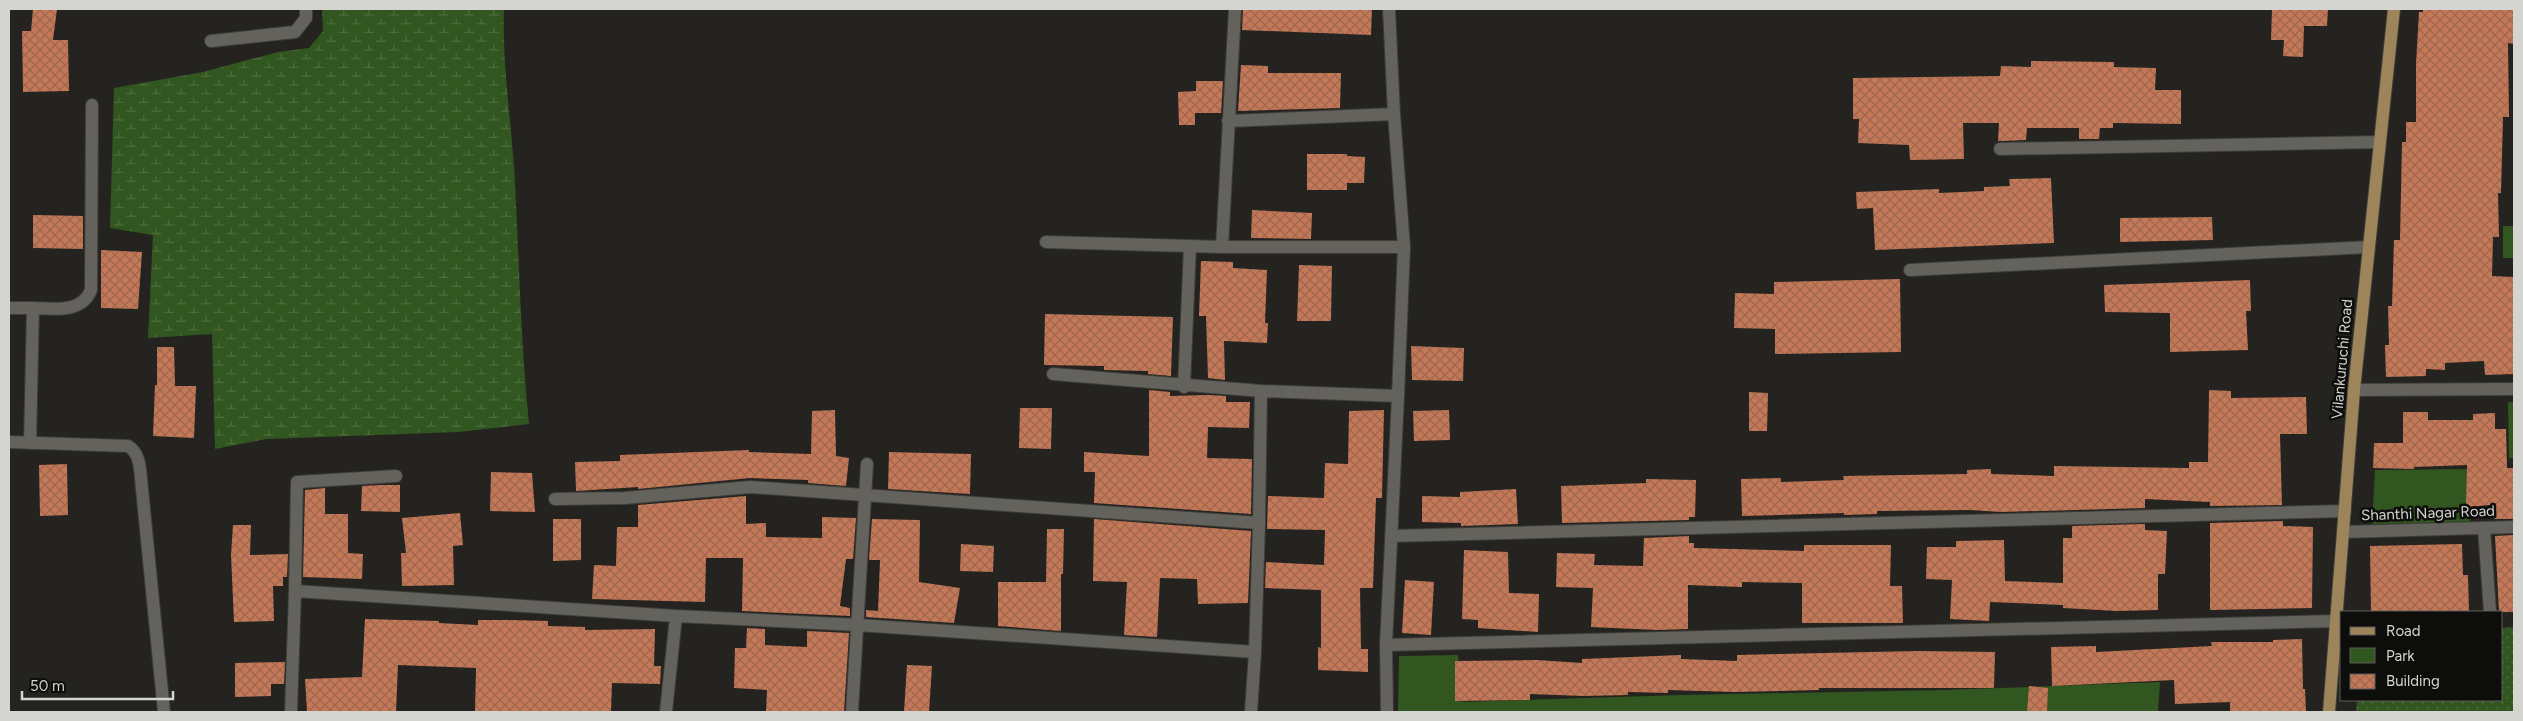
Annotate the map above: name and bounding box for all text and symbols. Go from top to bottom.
street label: Vilankuruchi Road [2328,298,2356,420]
street label: Shanthi Nagar Road [2361,502,2495,524]
legend [2340,611,2503,701]
text: Road [2386,622,2421,640]
text: Park [2386,647,2415,665]
scale bar [22,668,174,700]
text: Building [2386,672,2440,690]
text: 50 m [30,677,65,695]

